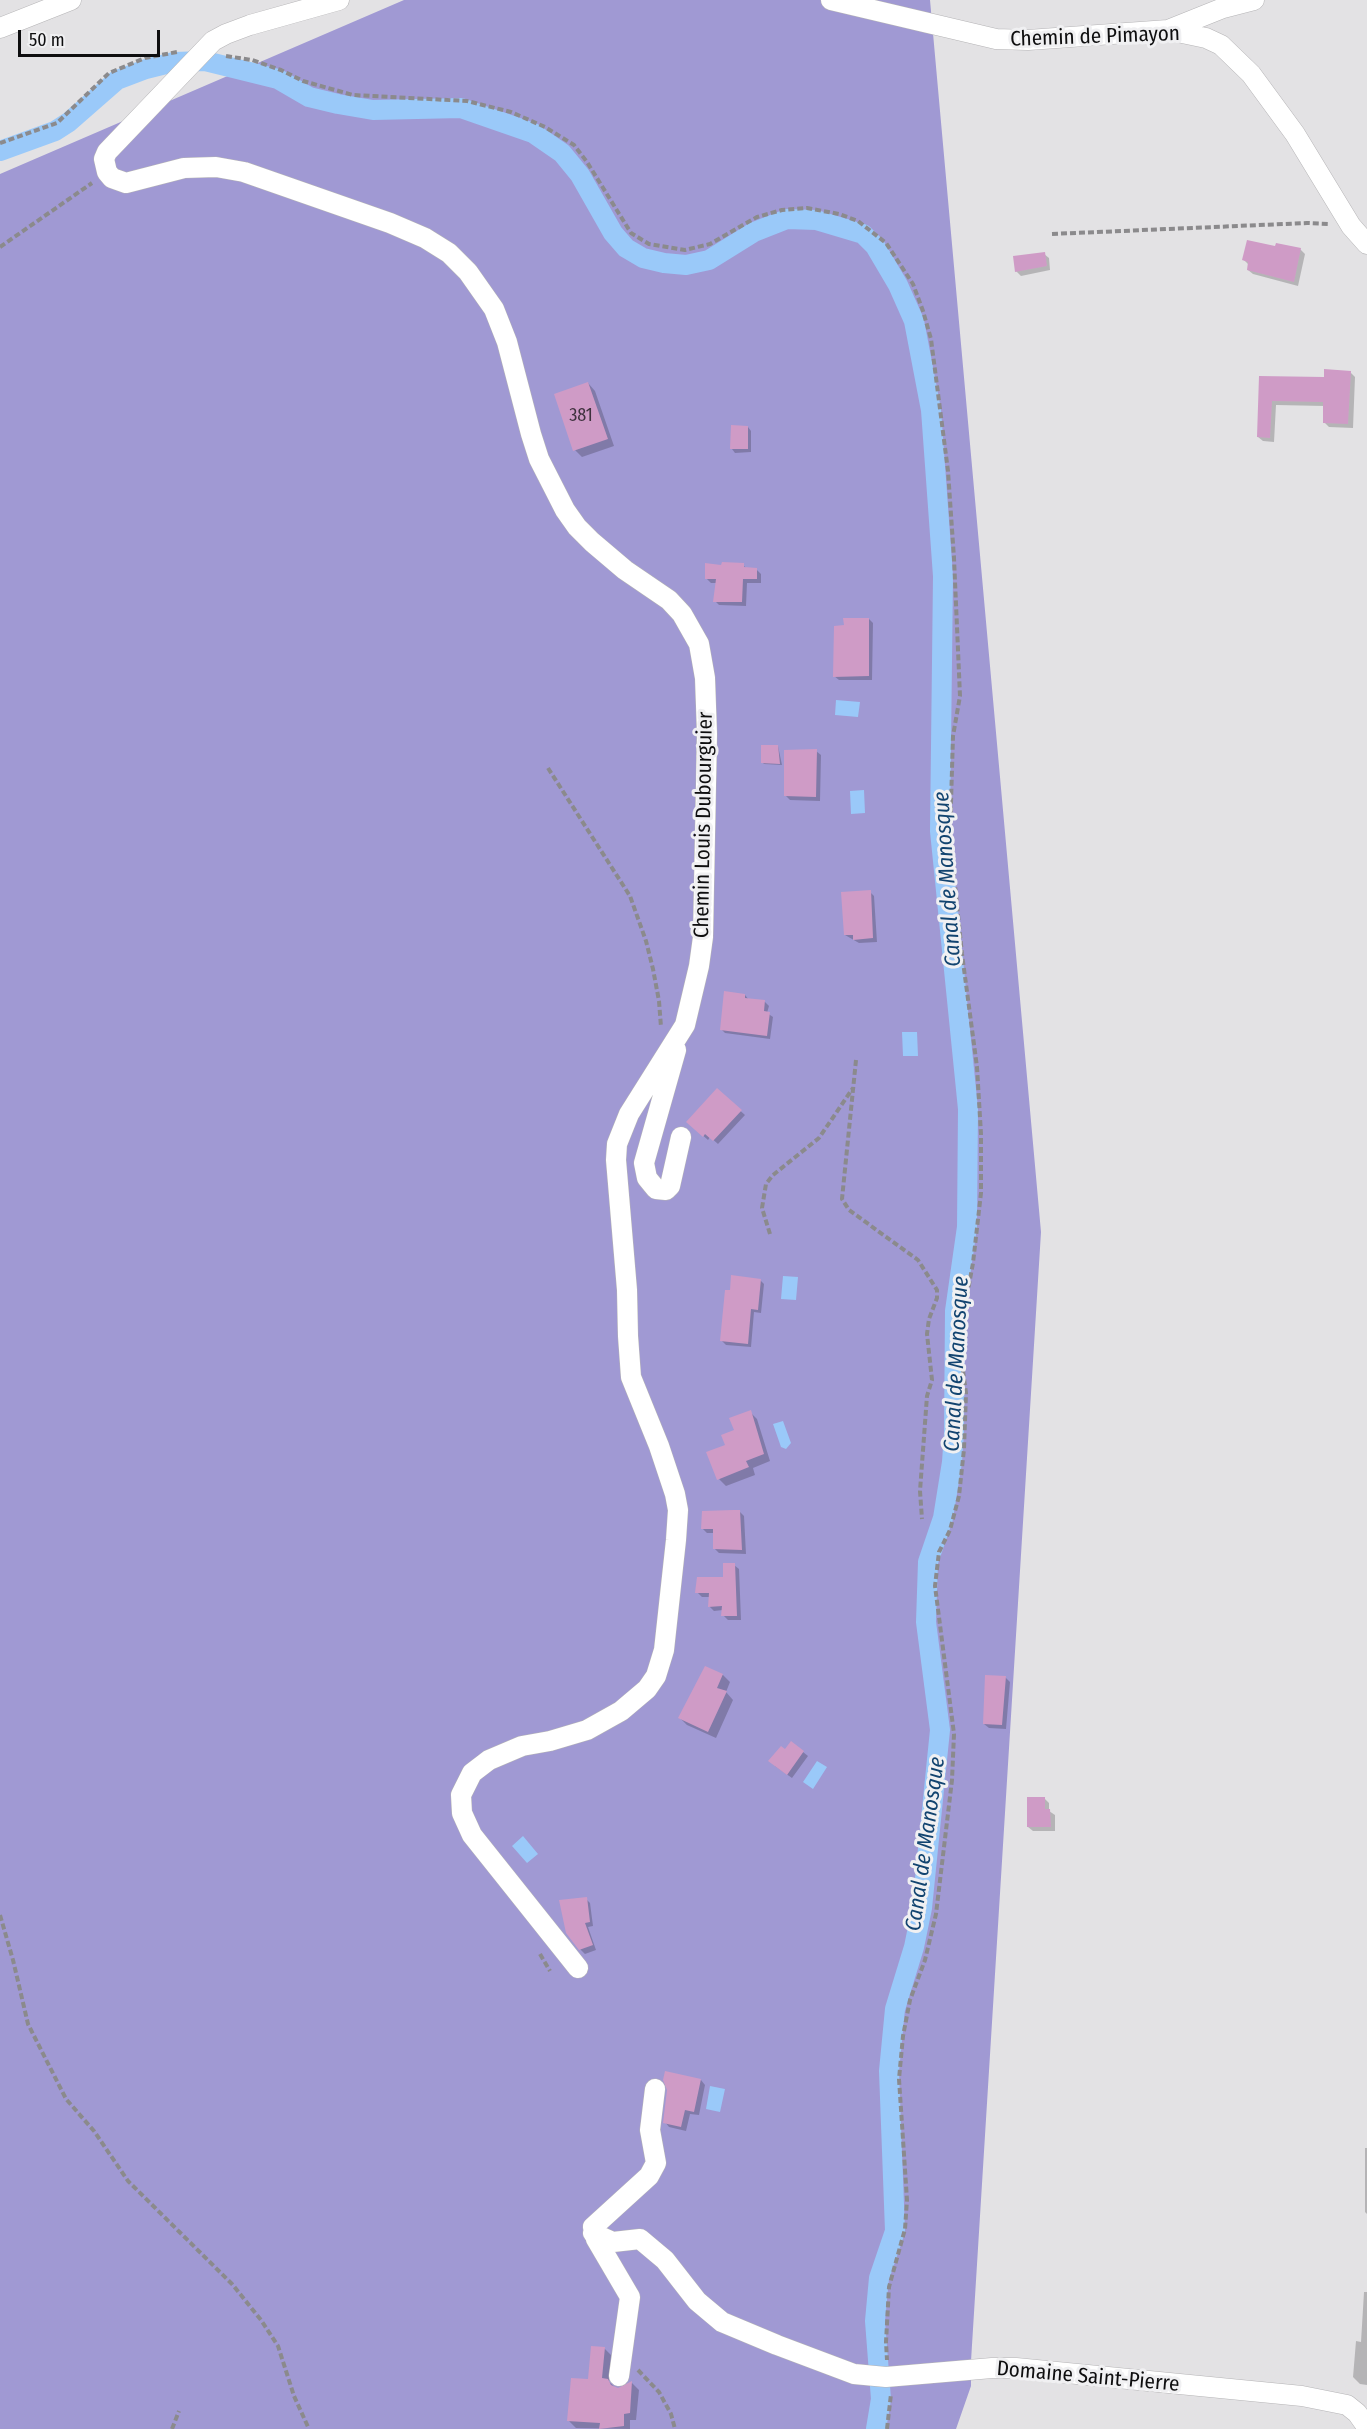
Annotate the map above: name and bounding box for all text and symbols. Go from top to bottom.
scale bar [21,18,164,56]
street label: Chemin de Pimayon [1010,21,1180,53]
text: 50 m [29,29,65,51]
house number: 381 [569,405,593,427]
street label: Chemin Louis Dubourguier [689,712,719,938]
water label: Canal de Manosque [929,790,967,968]
water label: Canal de Manosque [939,1276,975,1452]
water label: Canal de Manosque [901,1755,951,1933]
street label: Domaine Saint-Pierre [996,2356,1180,2398]

